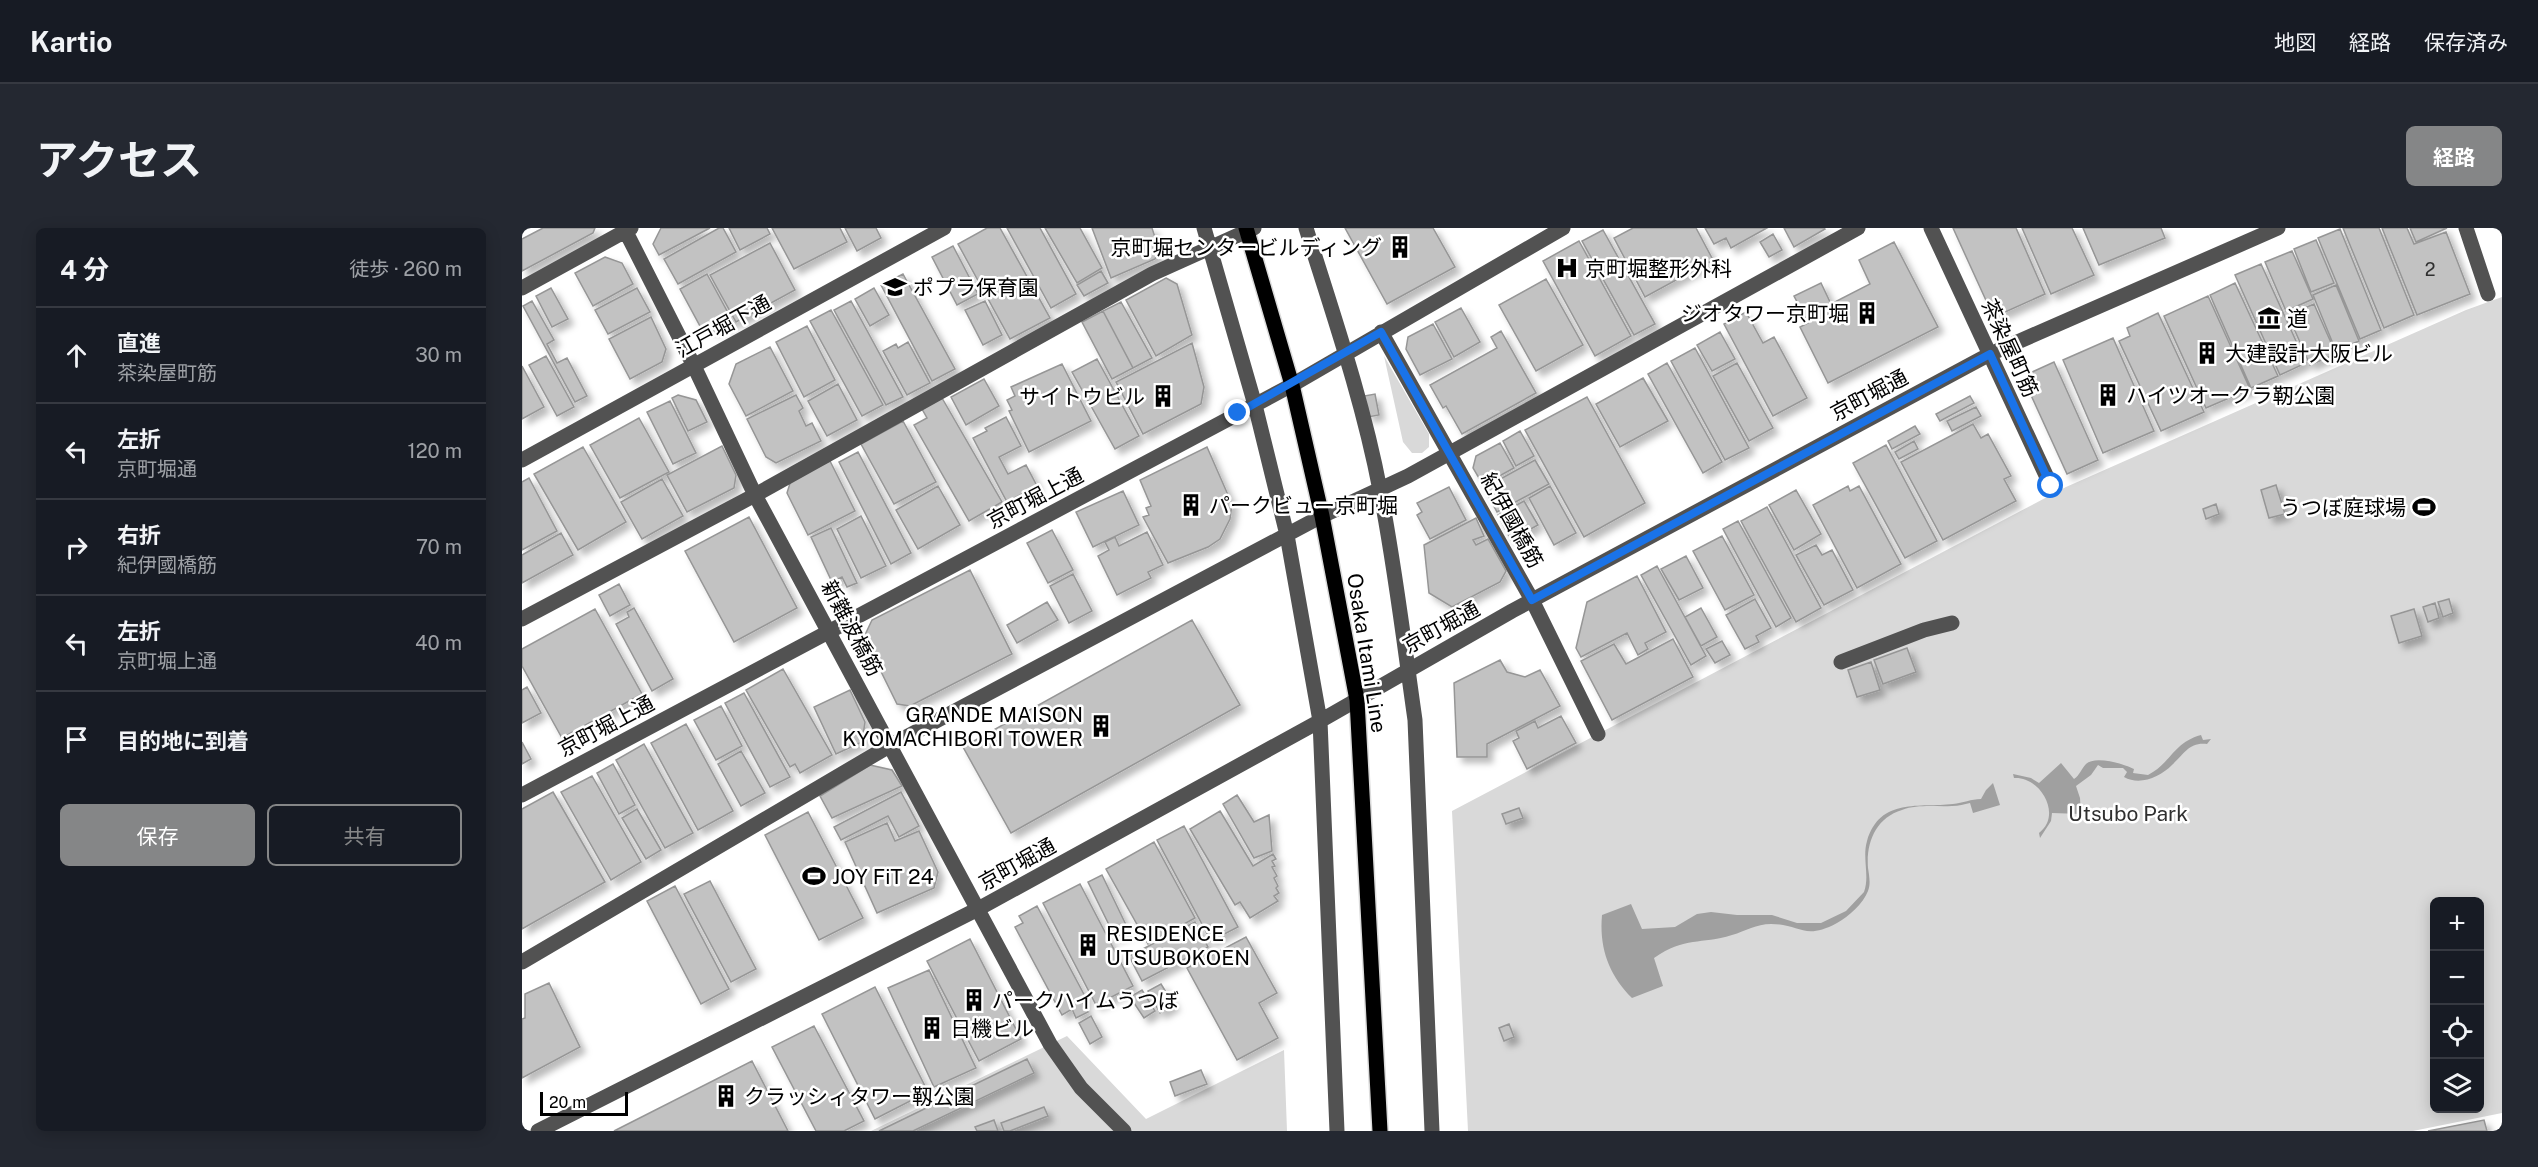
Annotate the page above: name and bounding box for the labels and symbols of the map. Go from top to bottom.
building icon: 京町堀センタービルディング [1387,234,1413,260]
place label: 京町堀センタービルディング [1110,235,1382,260]
hospital icon: 京町堀整形外科 [1554,255,1580,281]
place label: 京町堀整形外科 [1585,256,1732,281]
house number: 2 [2425,259,2435,280]
school or university icon: ポプラ保育園 [882,274,908,300]
place label: ポプラ保育園 [913,275,1039,300]
street label: 江戸堀下通 [671,290,775,362]
street label: 茶染屋町筋 [1976,295,2044,401]
building icon: ジオタワー京町堀 [1854,300,1880,326]
place label: ジオタワー京町堀 [1681,301,1849,326]
museum icon: 道 [2256,305,2282,331]
place label: 道 [2287,306,2308,331]
building icon: 大建設計大阪ビル [2194,340,2220,366]
place label: 大建設計大阪ビル [2225,341,2393,366]
street label: 京町堀通 [1826,364,1912,426]
building icon: ハイツオークラ靭公園 [2095,382,2121,408]
building icon: サイトウビル [1150,383,1176,409]
place label: ハイツオークラ靭公園 [2126,383,2336,408]
place label: サイトウビル [1019,384,1145,409]
route end [1224,399,1250,425]
street label: 京町堀上通 [983,462,1087,534]
street label: 紀伊國橋筋 [1476,468,1548,572]
route start [2037,472,2063,498]
building icon: パークビュー京町堀 [1178,492,1204,518]
place label: パークビュー京町堀 [1209,493,1398,518]
sports icon: うつぼ庭球場 [2411,494,2437,520]
place label: うつぼ庭球場 [2280,495,2406,520]
street label: Osaka Itami Line [1342,571,1392,735]
street label: 新難波橋筋 [816,576,888,680]
street label: 京町堀通 [1398,596,1484,658]
street label: 京町堀上通 [554,690,658,762]
place label: GRANDE MAISON KYOMACHIBORI TOWER [842,702,1083,751]
building icon: GRANDE MAISON KYOMACHIBORI TOWER [1088,713,1114,739]
park label: Utsubo Park [2068,801,2188,826]
street label: 京町堀通 [974,833,1060,895]
sports icon: JOY FiT 24 [801,863,827,889]
place label: JOY FiT 24 [832,864,934,889]
place label: RESIDENCE UTSUBOKOEN [1106,921,1250,970]
building icon: RESIDENCE UTSUBOKOEN [1075,932,1101,958]
building icon: パークハイムうつぼ [961,987,987,1013]
place label: パークハイムうつぼ [992,988,1179,1013]
building icon: 日機ビル [919,1015,945,1041]
place label: 日機ビル [950,1016,1034,1041]
building icon: クラッシィタワー靱公園 [713,1083,739,1109]
place label: クラッシィタワー靱公園 [744,1084,975,1109]
scale bar [540,1089,628,1116]

